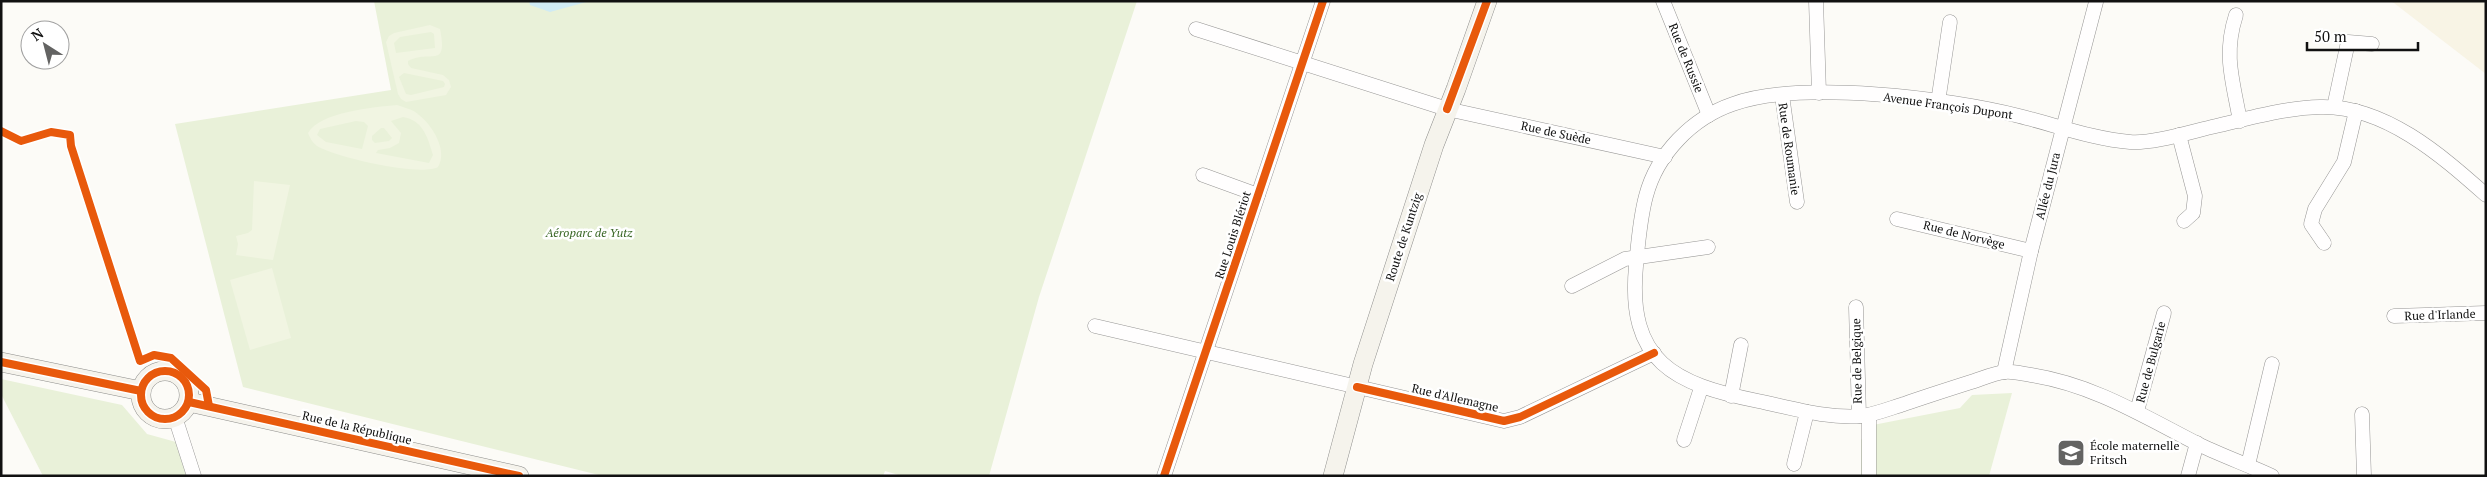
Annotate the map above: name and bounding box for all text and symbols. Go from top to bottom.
north arrow [20,20,70,70]
scale bar [2307,20,2418,52]
street label: Rue de Russie [1666,21,1707,95]
text: N [27,23,47,45]
text: 50 m [2314,26,2347,46]
street label: Avenue François Dupont [1882,89,2014,122]
street label: Rue de Roumanie [1776,102,1803,196]
street label: Rue de Suède [1520,118,1592,147]
street label: Allée du Jura [2032,151,2063,221]
street label: Rue Louis Blériot [1211,188,1254,281]
street label: Route de Kuntzig [1382,190,1425,283]
street label: Rue de Norvège [1922,217,2006,252]
park label: Aéroparc de Yutz [544,225,633,240]
street label: Rue d'Irlande [2404,306,2476,323]
street label: Rue de Belgique [1848,318,1865,404]
street label: Rue de Bulgarie [2132,320,2169,404]
street label: Rue d'Allemagne [1410,380,1500,415]
street label: Rue de la République [301,408,413,447]
school or university icon: École maternelle Fritsch [2056,438,2086,468]
place label: École maternelle Fritsch [2090,438,2180,467]

